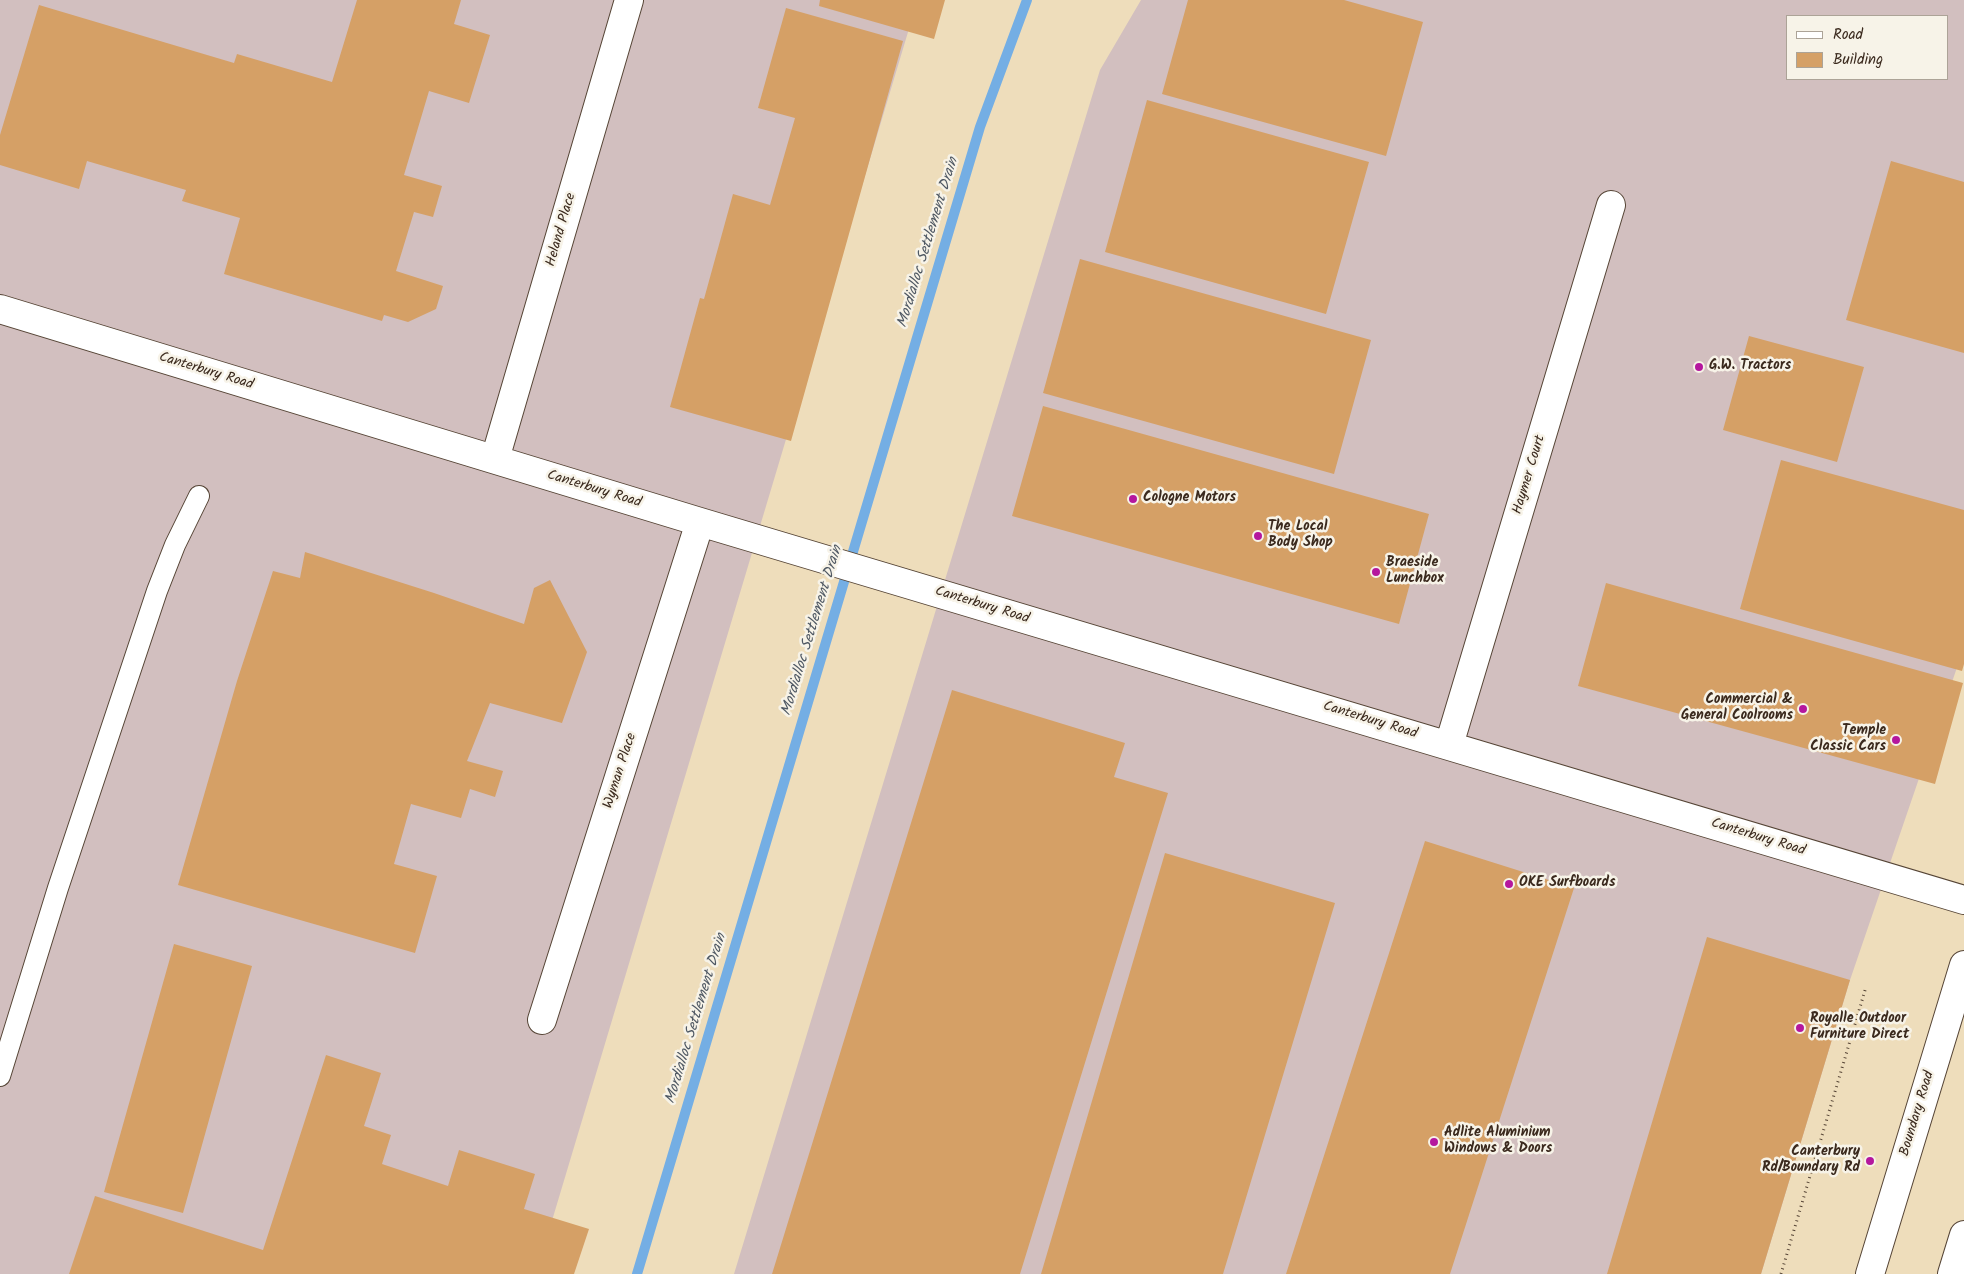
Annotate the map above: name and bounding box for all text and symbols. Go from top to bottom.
legend [1786,15,1949,80]
text: Road [1833,23,1863,47]
text: Building [1833,48,1883,72]
water label: Mordialloc Settlement Drain [895,156,963,330]
street label: Heland Place [543,191,581,269]
street label: Canterbury Road [157,350,255,394]
place label: G.W. Tractors [1709,359,1791,375]
marker: G.W. Tractors [1693,361,1705,373]
street label: Haymer Court [1510,433,1550,517]
street label: Canterbury Road [545,468,643,512]
place label: Cologne Motors [1143,491,1236,507]
marker: Cologne Motors [1127,493,1139,505]
place label: The Local Body Shop [1268,520,1333,552]
marker: The Local Body Shop [1252,530,1264,542]
water label: Mordialloc Settlement Drain [779,544,847,718]
place label: Braeside Lunchbox [1386,556,1444,588]
marker: Braeside Lunchbox [1370,566,1382,578]
street label: Canterbury Road [933,584,1031,628]
place label: Commercial & General Coolrooms [1681,693,1793,726]
street label: Canterbury Road [1321,699,1419,743]
marker: Commercial & General Coolrooms [1797,703,1809,715]
place label: Temple Classic Cars [1810,724,1886,756]
street label: Wyman Place [601,731,641,811]
marker: Temple Classic Cars [1890,734,1902,746]
street label: Canterbury Road [1709,816,1807,860]
place label: OKE Surfboards [1519,876,1616,892]
marker: OKE Surfboards [1503,878,1515,890]
water label: Mordialloc Settlement Drain [663,932,731,1106]
place label: Royalle Outdoor Furniture Direct [1810,1012,1909,1044]
marker: Royalle Outdoor Furniture Direct [1794,1022,1806,1034]
street label: Boundary Road [1897,1070,1939,1158]
place label: Adlite Aluminium Windows & Doors [1444,1126,1552,1158]
marker: Adlite Aluminium Windows & Doors [1428,1136,1440,1148]
place label: Canterbury Rd/Boundary Rd [1762,1145,1860,1178]
marker: Canterbury Rd/Boundary Rd [1864,1155,1876,1167]

